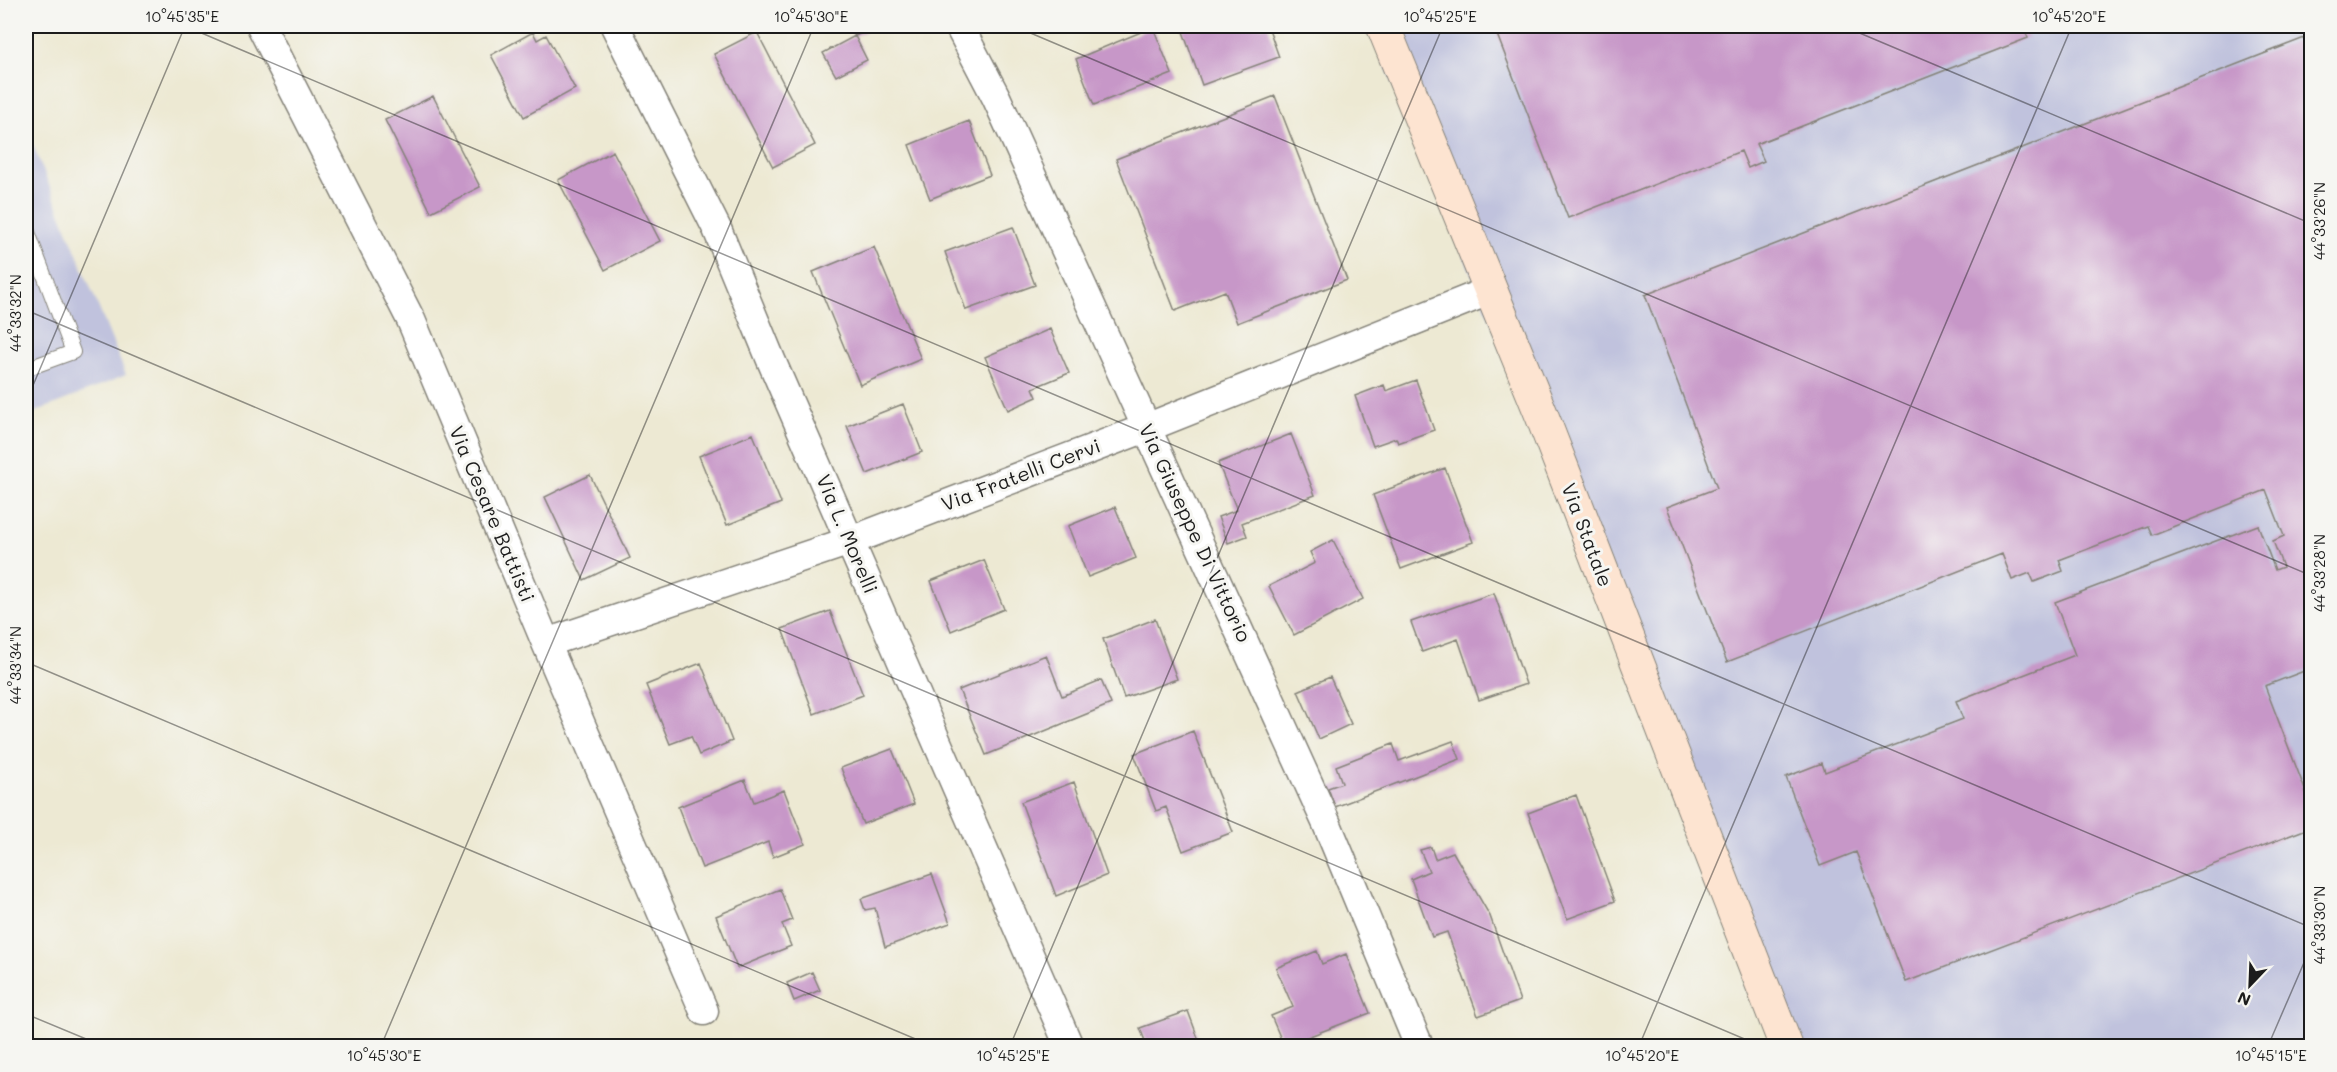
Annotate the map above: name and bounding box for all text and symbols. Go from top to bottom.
text: 10°45'35"E [145,6,219,26]
text: 10°45'30"E [774,6,849,26]
text: 10°45'25"E [1403,6,1477,26]
text: 10°45'20"E [2032,6,2106,26]
text: 44°33'26"N [2309,182,2329,260]
text: 44°33'32"N [5,274,25,352]
street label: Via Giuseppe Di Vittorio [1134,419,1258,646]
street label: Via Cesare Battisti [444,422,542,606]
street label: Via Fratelli Cervi [937,432,1104,516]
street label: Via L. Morelli [811,470,885,597]
street label: Via Statale [1556,479,1620,590]
text: 44°33'28"N [2309,534,2329,612]
text: 44°33'34"N [5,626,25,704]
text: 44°33'30"N [2309,886,2329,964]
north arrow [2220,955,2280,1015]
text: N [2234,987,2254,1011]
text: 10°45'30"E [347,1045,422,1065]
text: 10°45'25"E [976,1045,1050,1065]
text: 10°45'20"E [1605,1045,1679,1065]
text: 10°45'15"E [2235,1045,2307,1065]

